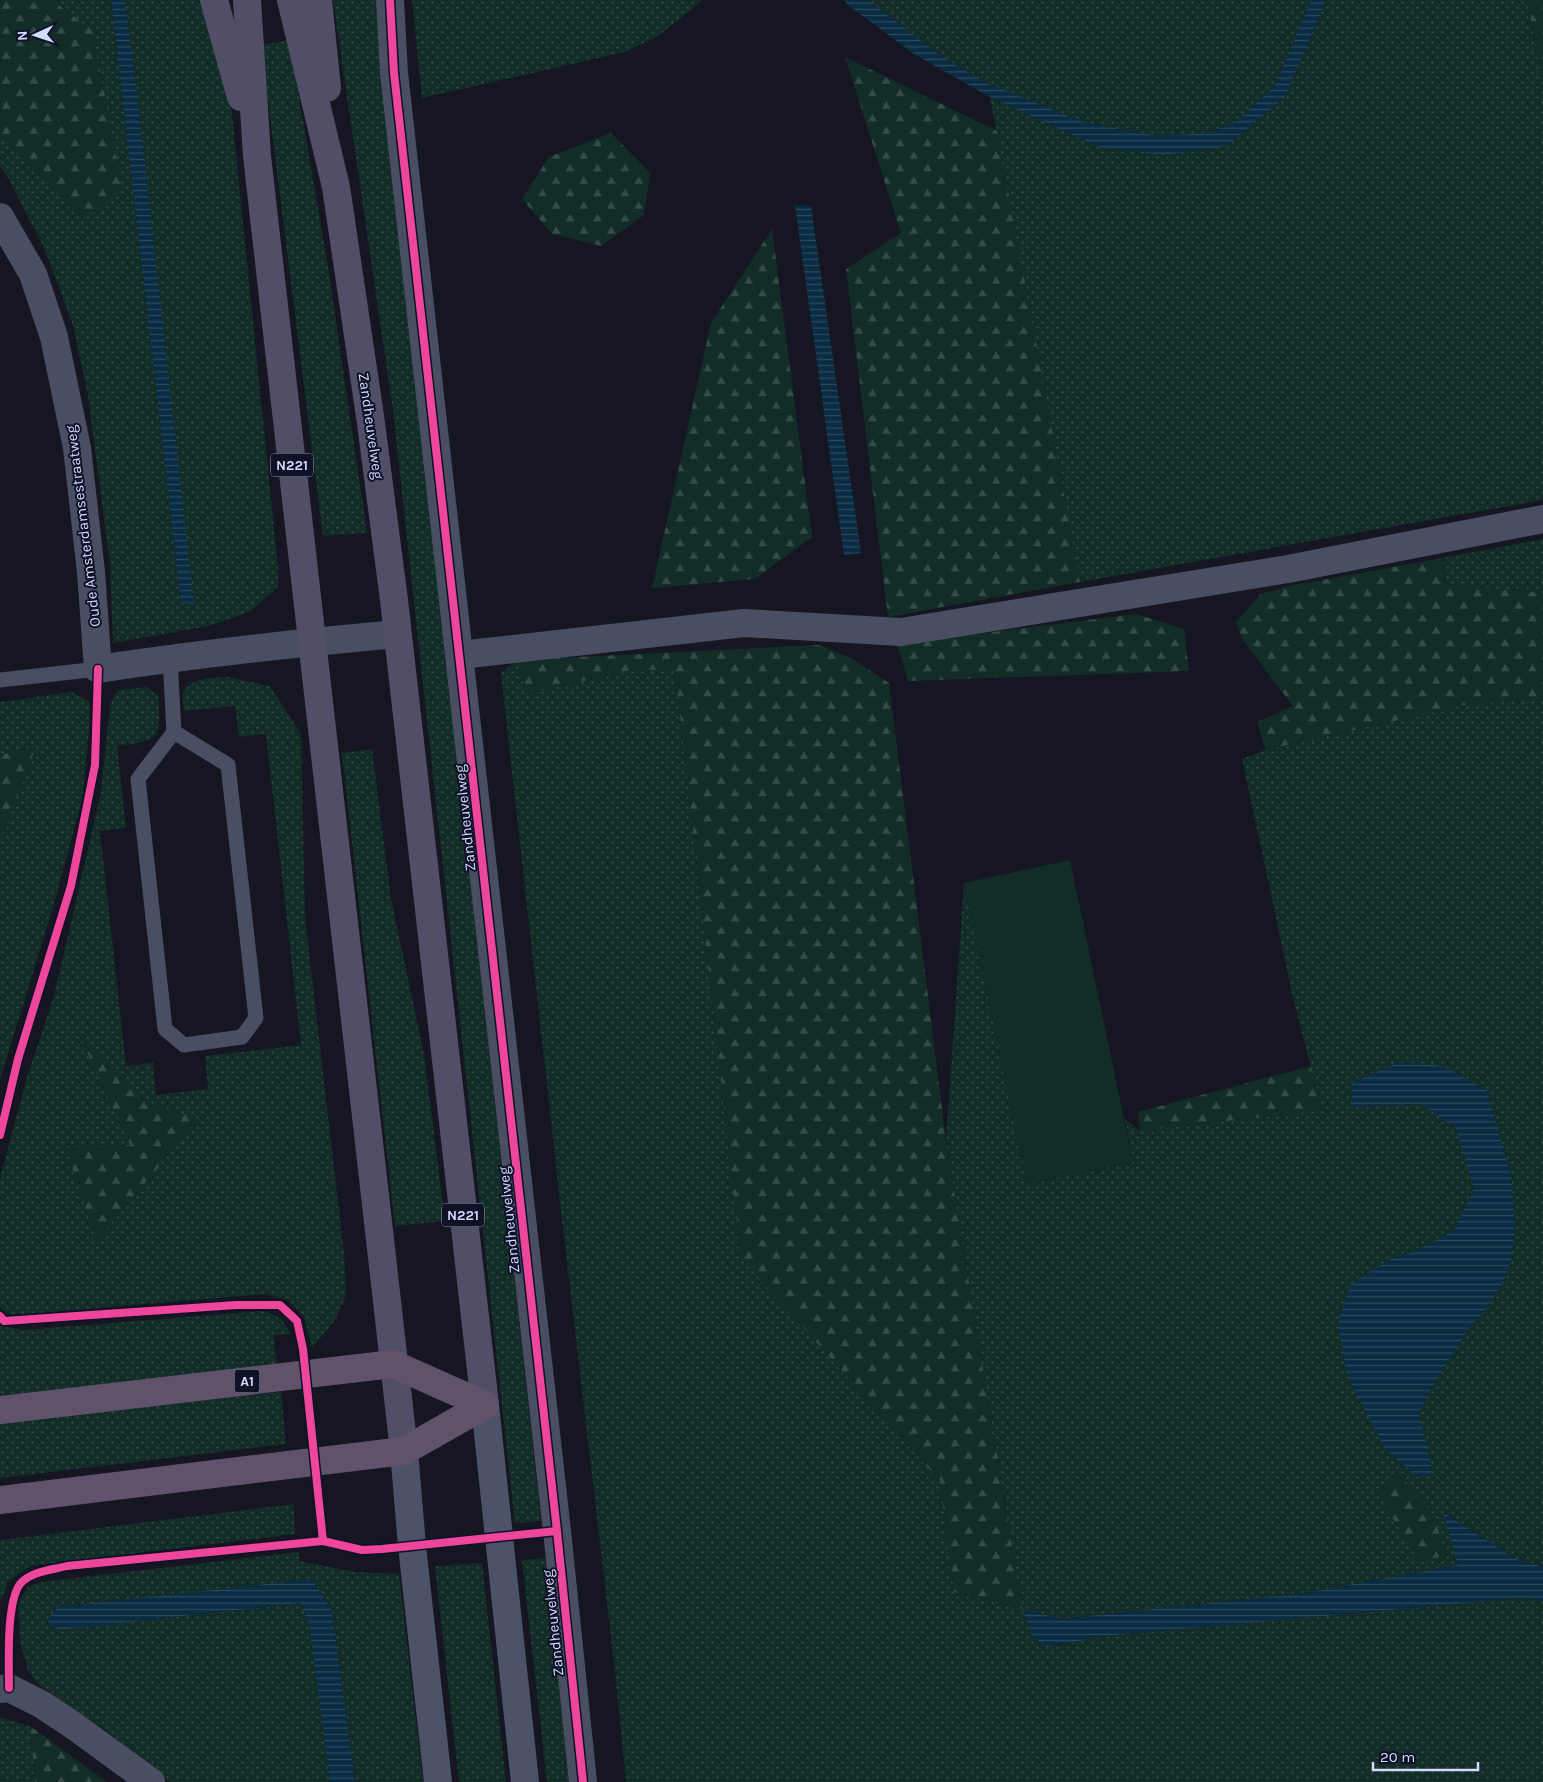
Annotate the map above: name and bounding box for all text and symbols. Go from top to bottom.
north arrow [10,10,60,60]
text: N [14,30,31,41]
street label: Zandheuvelweg [355,372,387,481]
street label: Oude Amsterdamsestraatweg [62,424,104,628]
road number: N221 [271,454,313,476]
street label: Zandheuvelweg [450,763,480,872]
street label: Zandheuvelweg [494,1165,524,1274]
road number: N221 [442,1204,484,1226]
road number: A1 [234,1370,260,1392]
street label: Zandheuvelweg [538,1568,568,1677]
scale bar [1373,1740,1478,1772]
text: 20 m [1380,1748,1415,1766]

